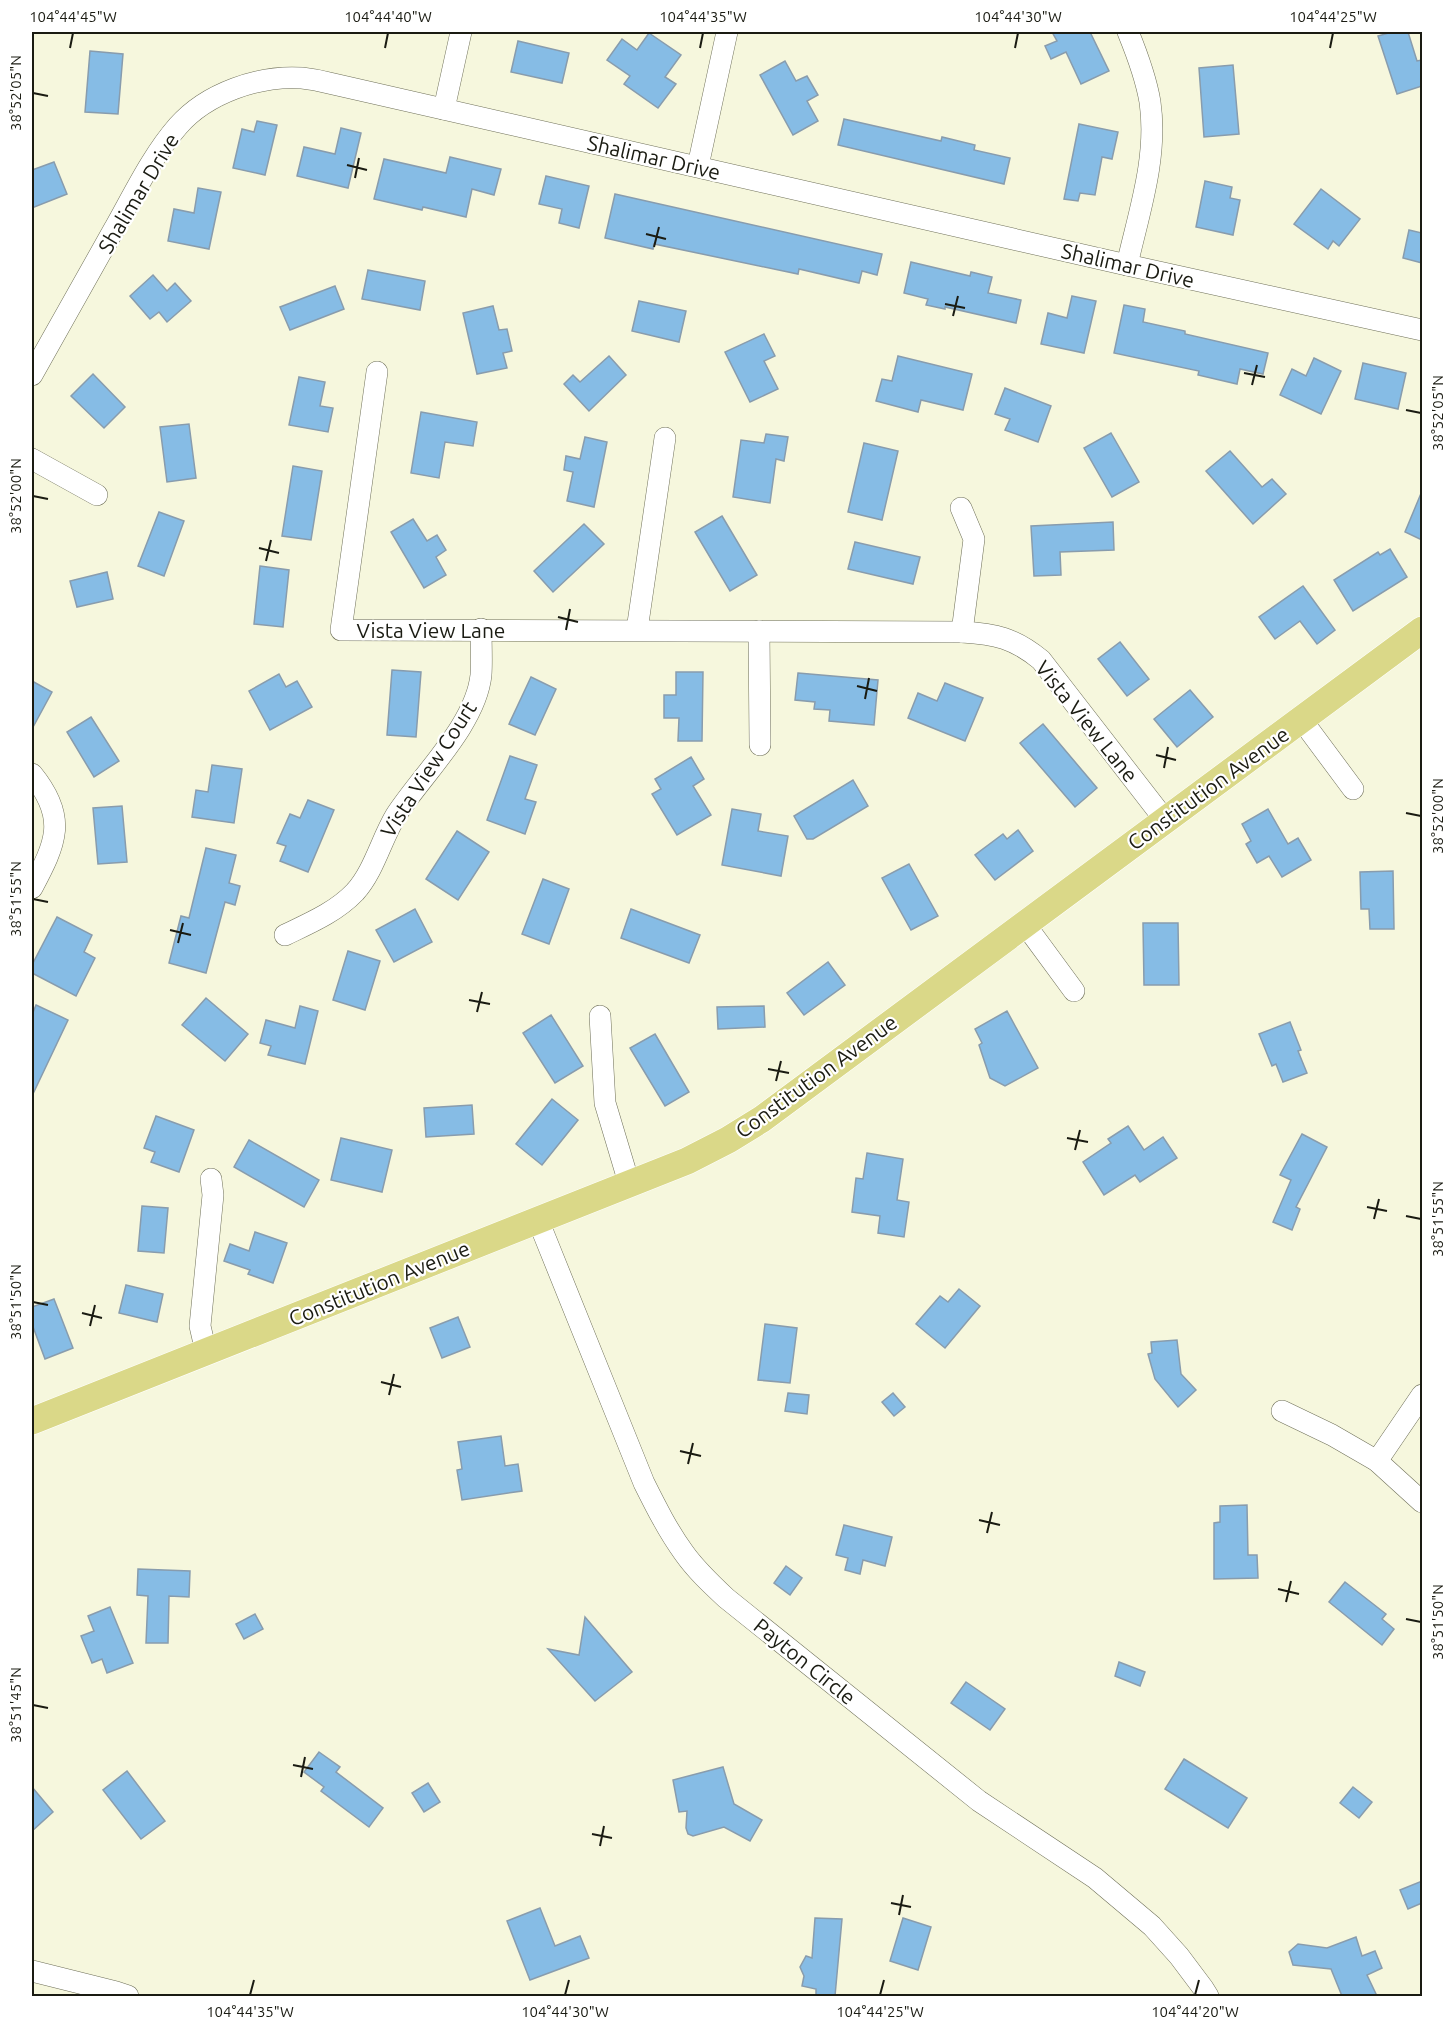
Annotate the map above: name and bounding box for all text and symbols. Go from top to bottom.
text: 104°44'45"W [29,8,117,25]
text: 104°44'40"W [344,8,432,25]
text: 104°44'35"W [659,8,747,25]
text: 104°44'30"W [974,8,1062,25]
text: 104°44'25"W [1289,8,1377,25]
text: 38°52'05"N [7,55,24,131]
street label: Shalimar Drive [93,129,183,257]
street label: Shalimar Drive [585,130,723,184]
street label: Shalimar Drive [1059,238,1197,292]
text: 38°52'05"N [1429,375,1446,451]
text: 38°52'00"N [7,458,24,534]
street label: Vista View Lane [357,618,505,642]
street label: Vista View Lane [1031,656,1143,786]
street label: Vista View Court [375,697,481,841]
street label: Constitution Avenue [1123,722,1293,854]
text: 38°52'00"N [1429,778,1446,854]
text: 38°51'55"N [7,861,24,937]
street label: Constitution Avenue [731,1010,901,1142]
text: 38°51'55"N [1429,1181,1446,1257]
street label: Constitution Avenue [285,1236,473,1330]
text: 38°51'50"N [7,1264,24,1340]
text: 38°51'50"N [1429,1584,1446,1660]
street label: Payton Circle [750,1613,860,1709]
text: 38°51'45"N [7,1667,24,1743]
text: 104°44'35"W [206,2003,294,2020]
text: 104°44'30"W [521,2003,609,2020]
text: 104°44'25"W [836,2003,924,2020]
text: 104°44'20"W [1151,2003,1239,2020]

